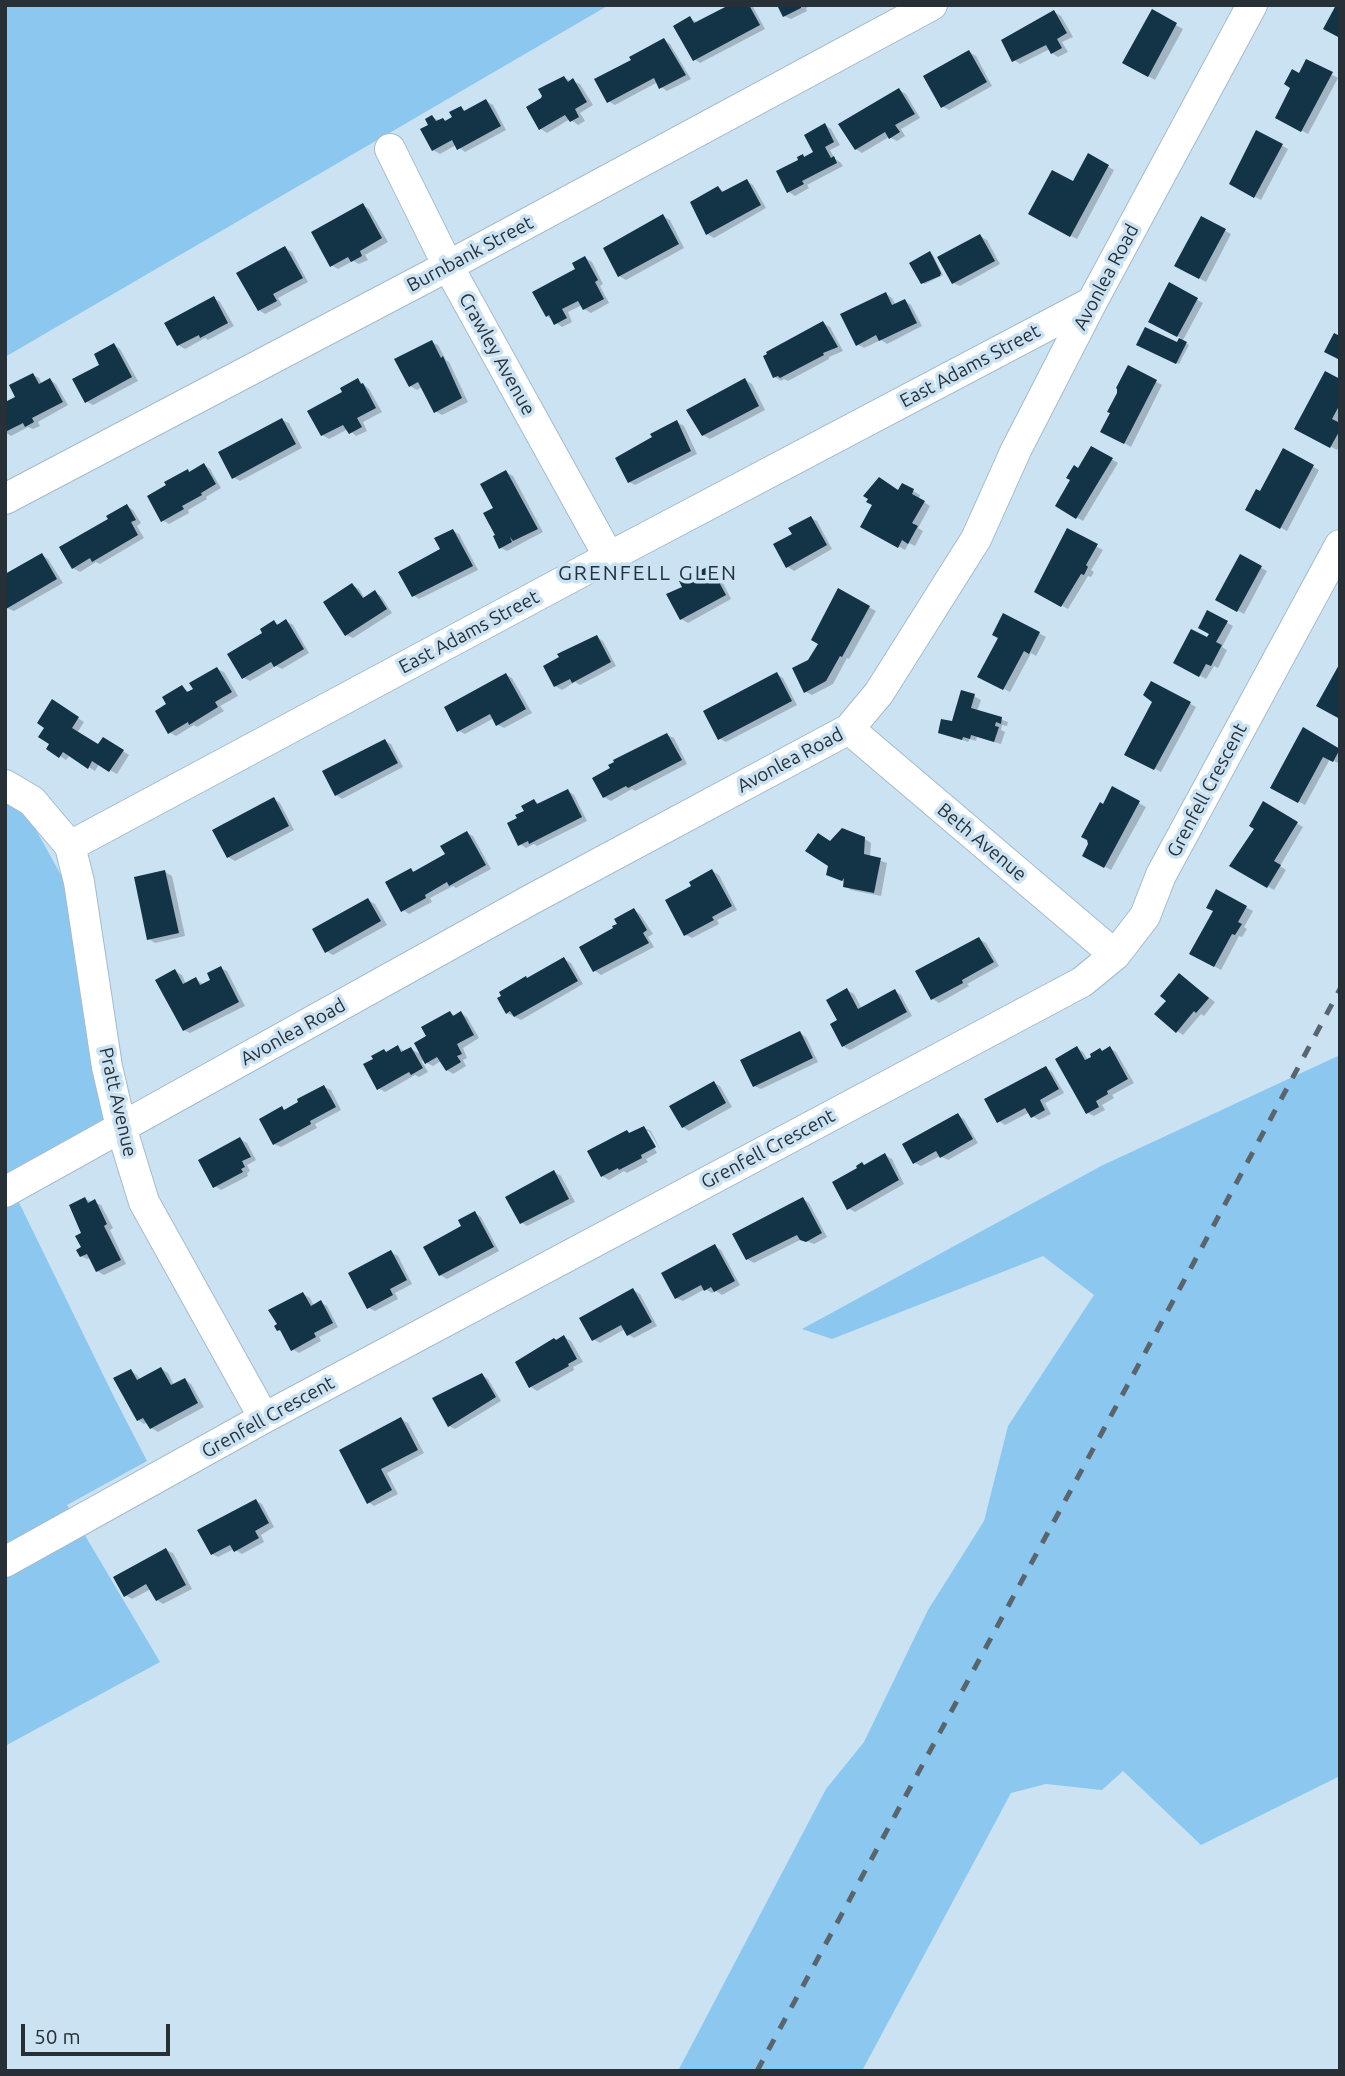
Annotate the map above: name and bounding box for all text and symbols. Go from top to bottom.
street label: Burnbank Street [403,211,537,297]
street label: Avonlea Road [1069,220,1143,334]
street label: Crawley Avenue [454,289,540,419]
street label: East Adams Street [896,319,1044,413]
district label: GRENFELL GLEN [560,560,736,586]
street label: East Adams Street [395,585,543,679]
street label: Grenfell Crescent [1162,719,1252,861]
street label: Avonlea Road [733,723,847,797]
street label: Beth Avenue [933,798,1031,886]
street label: Avonlea Road [236,994,350,1070]
street label: Pratt Avenue [94,1045,142,1159]
street label: Grenfell Crescent [697,1104,839,1194]
street label: Grenfell Crescent [198,1371,338,1463]
scale bar [24,2010,173,2054]
text: 50 m [34,2024,81,2048]

